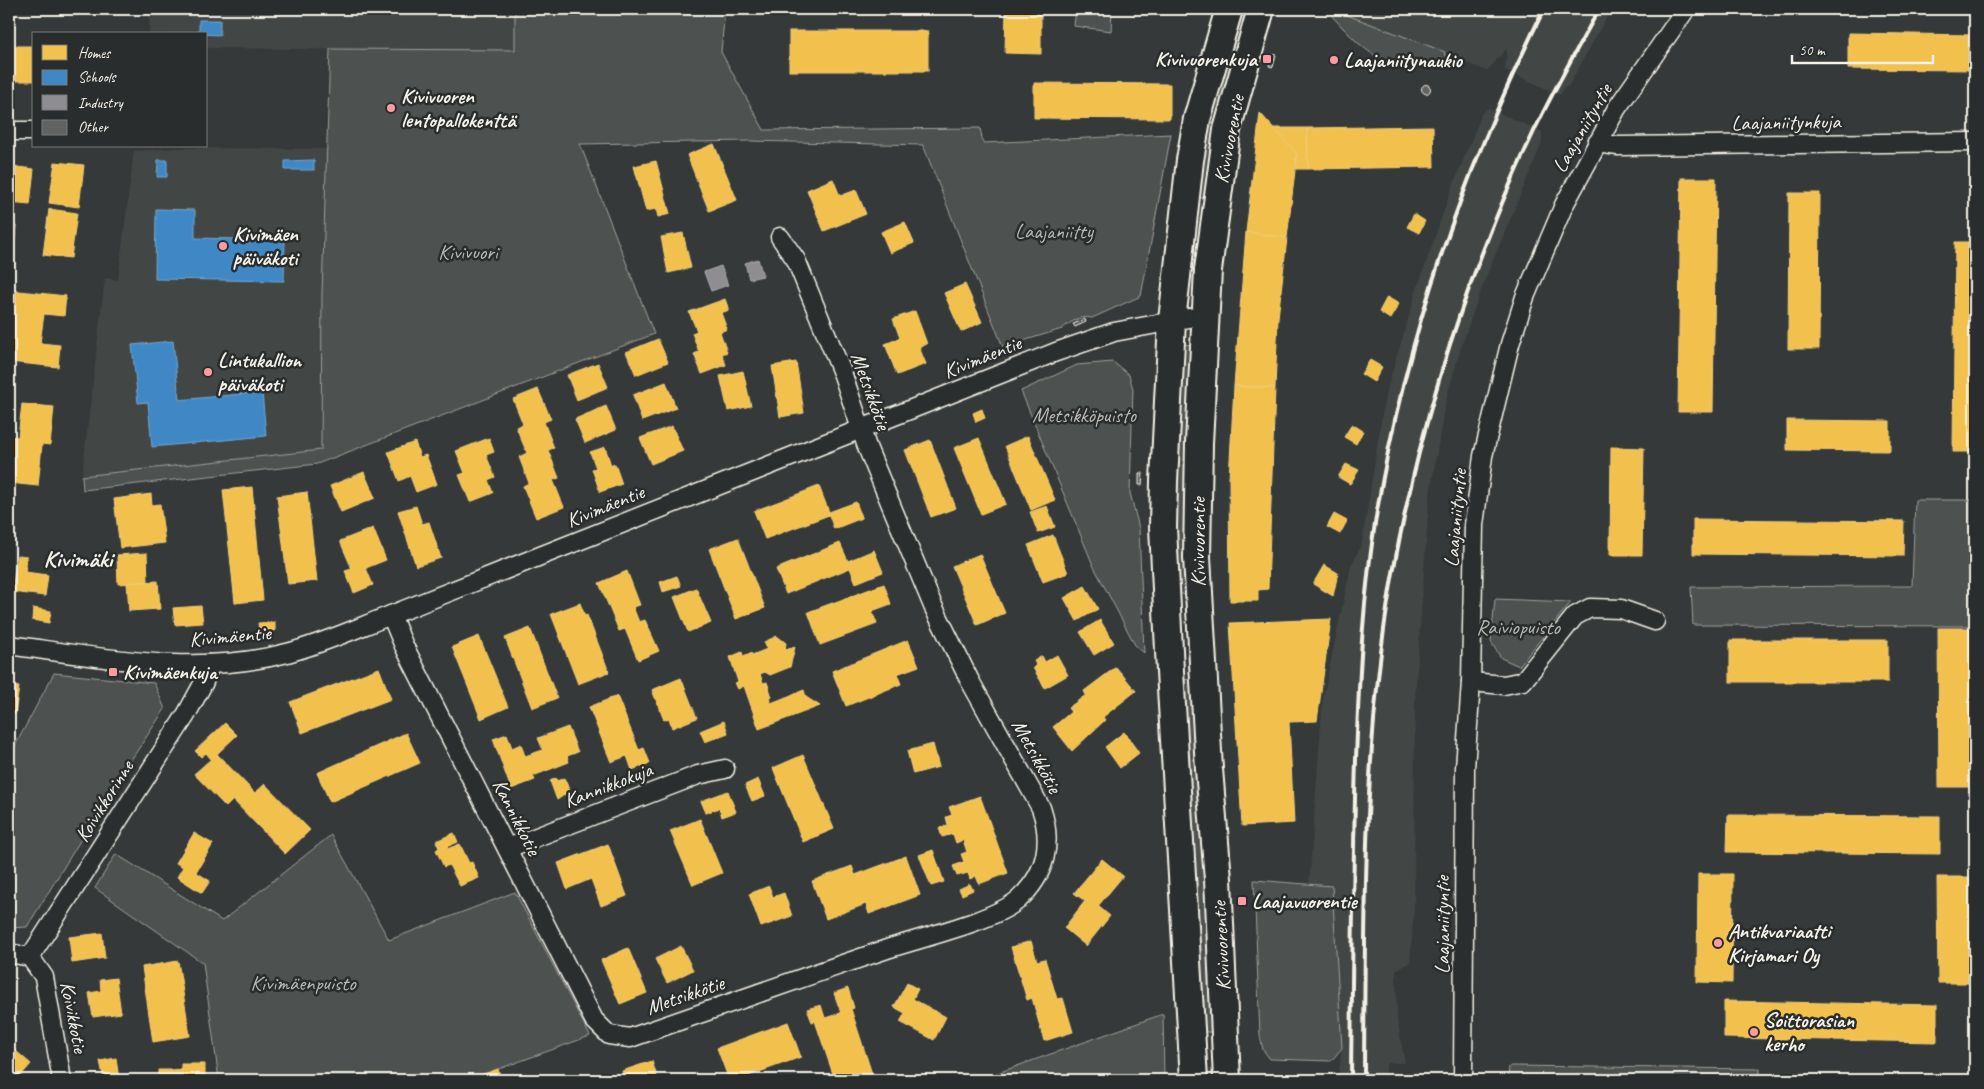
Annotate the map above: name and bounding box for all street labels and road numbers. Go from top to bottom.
street label: Laajaniityntie [1546,77,1619,177]
street label: Kivivuorentie [1208,91,1251,185]
street label: Laajaniitynkuja [1731,108,1843,136]
street label: Kivimäentie [939,329,1026,384]
street label: Metsikkötie [845,349,897,434]
street label: Laajaniityntie [1438,466,1472,568]
street label: Kivimäentie [562,478,649,533]
street label: Kivivuorentie [1185,495,1211,587]
street label: Kivimäentie [188,619,273,653]
street label: Metsikkötie [1006,714,1068,799]
street label: Koivikkorinne [69,754,140,847]
street label: Kannikkokuja [560,756,657,814]
street label: Kannikkotie [487,775,548,861]
street label: Laajaniityntie [1429,874,1455,974]
street label: Kivivuorentie [1206,899,1236,991]
street label: Metsikkötie [643,969,728,1020]
street label: Koivikkotie [54,979,94,1056]

